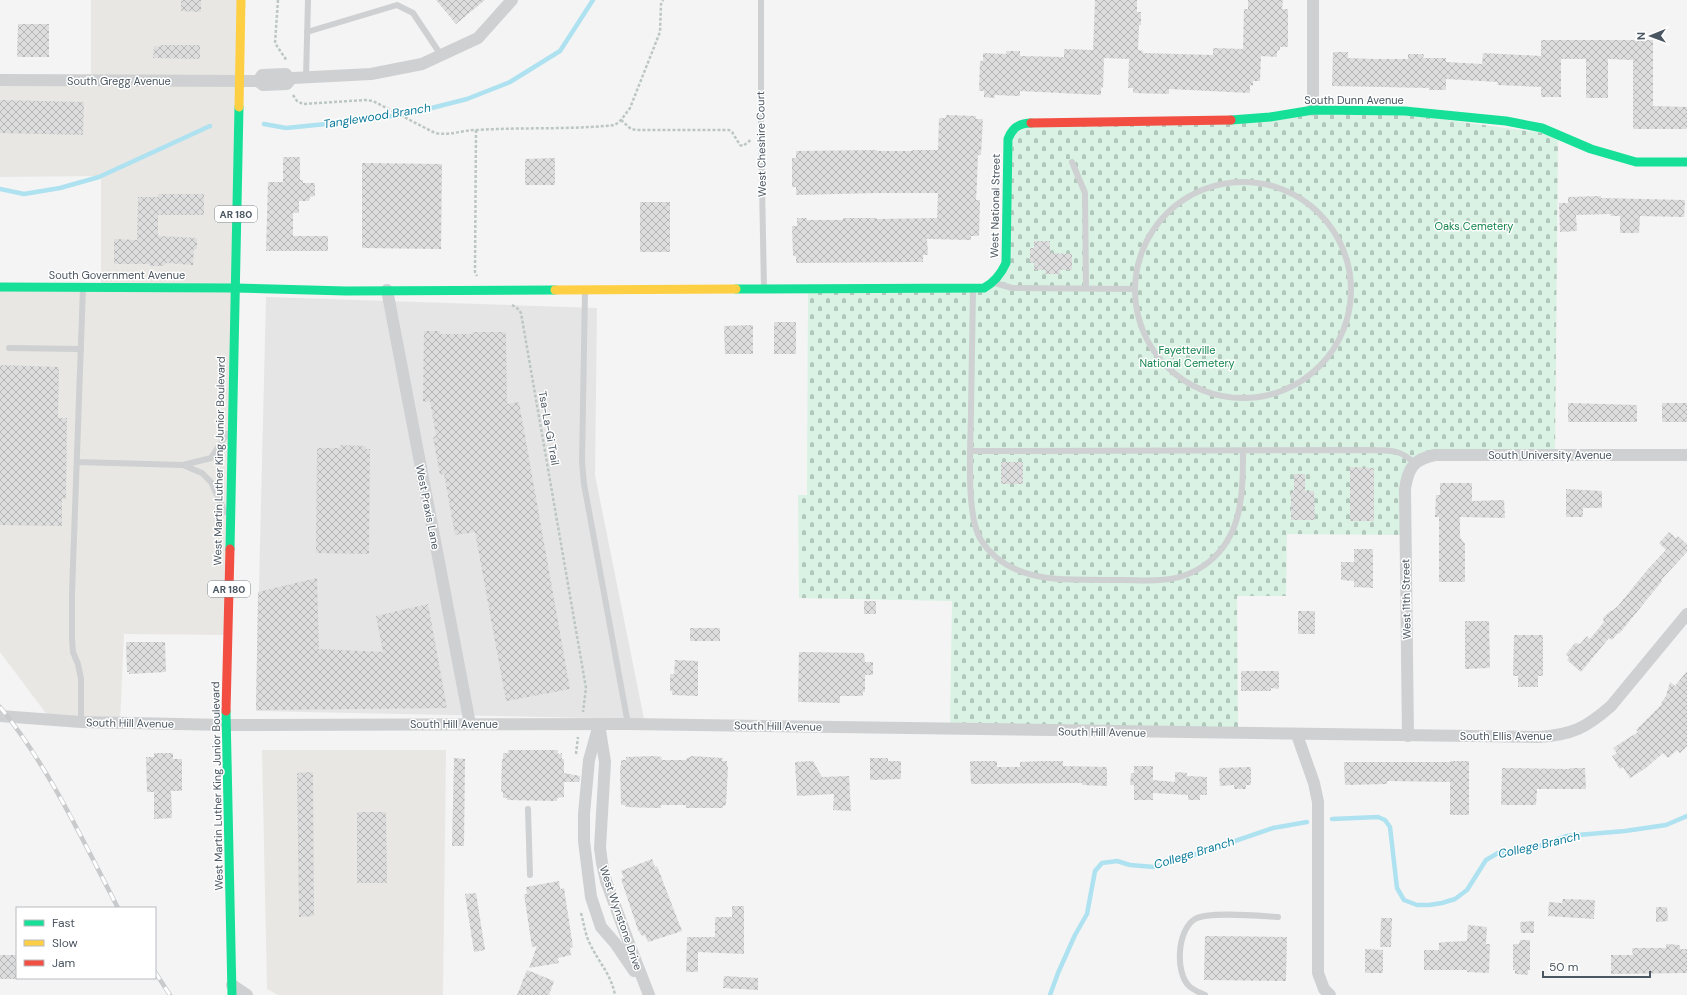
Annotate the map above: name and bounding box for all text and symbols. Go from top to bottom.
north arrow [1631,16,1671,56]
text: N [1634,32,1648,40]
street label: South Gregg Avenue [67,74,171,88]
street label: West Cheshire Court [753,91,769,197]
street label: South Dunn Avenue [1304,93,1404,107]
water label: Tanglewood Branch [322,100,432,132]
street label: West National Street [987,154,1003,258]
road number: AR 180 [215,206,257,222]
park label: Oaks Cemetery [1435,219,1513,233]
street label: South Government Avenue [49,268,185,282]
park label: Fayetteville National Cemetery [1139,343,1235,370]
street label: West Martin Luther King Junior Boulevard [210,356,228,566]
street label: Tsa-La-Gi Trail [536,390,562,466]
street label: South University Avenue [1488,448,1612,462]
street label: West Praxis Lane [413,463,443,551]
street label: West 11th Street [1398,559,1414,639]
road number: AR 180 [208,581,250,597]
street label: West Martin Luther King Junior Boulevard [208,681,226,891]
street label: South Hill Avenue [86,715,174,731]
street label: South Hill Avenue [410,717,498,731]
street label: South Hill Avenue [734,718,822,734]
street label: South Hill Avenue [1058,724,1146,740]
street label: South Ellis Avenue [1460,729,1552,743]
water label: College Branch [1496,828,1582,862]
water label: College Branch [1152,833,1236,873]
street label: West Wynstone Drive [597,864,645,972]
legend [16,907,156,979]
text: Fast [52,915,75,931]
text: Slow [52,935,78,951]
scale bar [1543,953,1650,979]
text: Jam [52,955,75,971]
text: 50 m [1549,959,1578,975]

